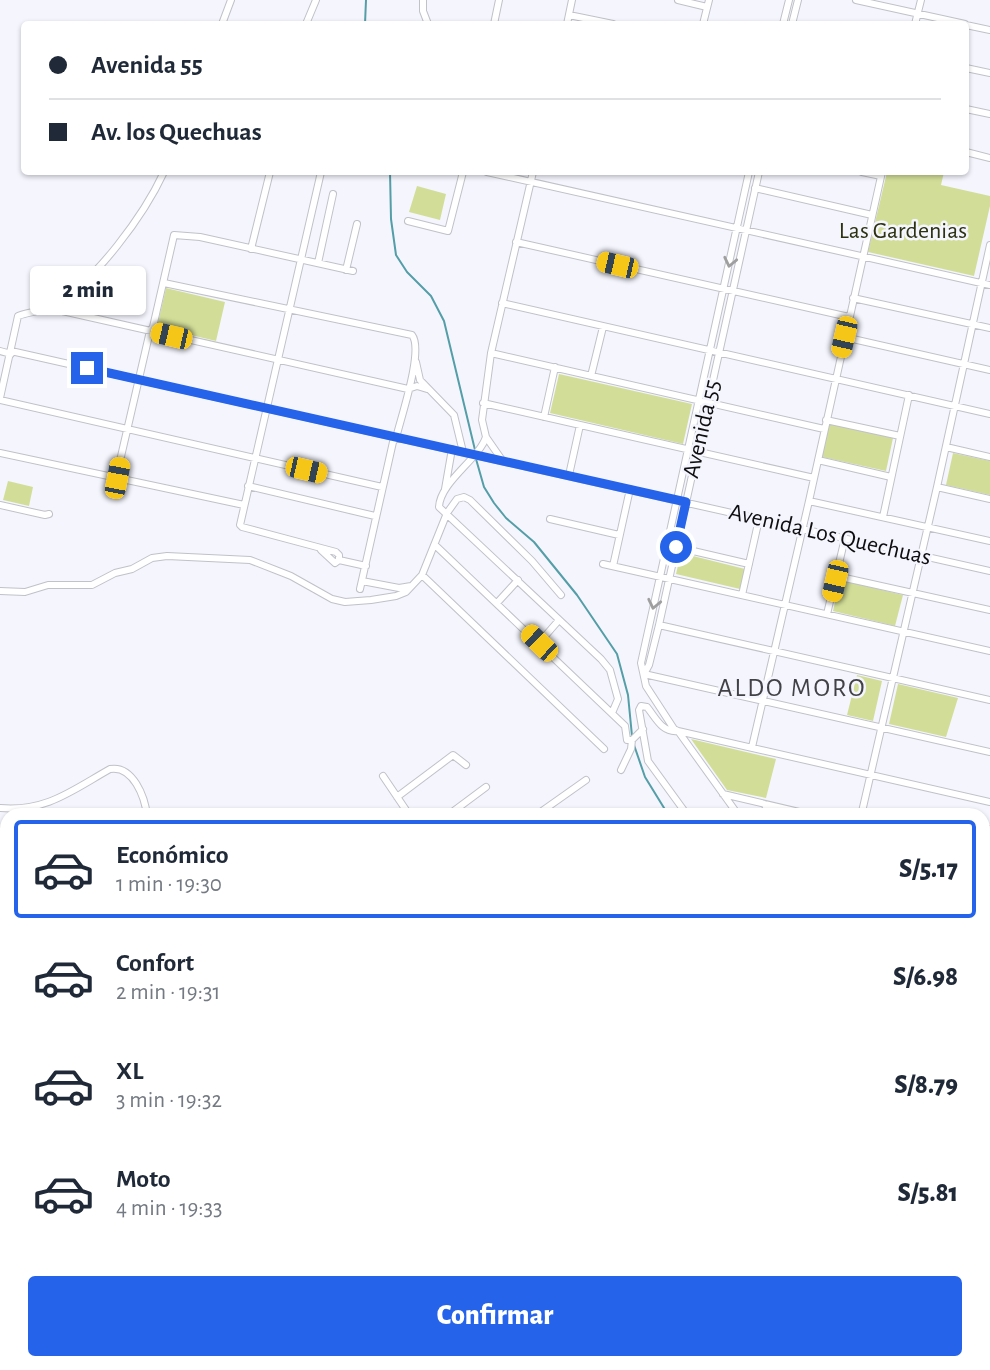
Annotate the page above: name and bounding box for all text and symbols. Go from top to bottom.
text: Avenida 55 [91,52,203,78]
text: Av. los Quechuas [91,119,262,145]
park label: Las Gardenias [839,219,967,243]
car [595,250,640,280]
one-way arrow [723,256,738,268]
callout: 2 min [29,266,145,316]
text: 2 min [62,279,114,302]
car [830,314,859,360]
car [149,321,194,351]
route end [71,352,103,384]
street label: Avenida 55 [679,378,725,480]
car [103,455,132,501]
car [284,455,329,485]
street label: Avenida Los Quechuas [727,500,933,570]
route start [660,531,692,563]
car [821,558,850,604]
one-way arrow [648,598,663,610]
car [517,621,562,665]
district label: ALDO MORO [717,675,867,701]
icon: car [32,838,95,901]
text: Económico [116,842,229,868]
text: S/5.17 [899,856,958,882]
text: 1 min · 19:30 [116,873,222,896]
icon: car [32,946,95,1009]
text: Confort [116,950,194,976]
text: S/6.98 [893,964,958,990]
text: 2 min · 19:31 [116,981,220,1004]
icon: car [32,1054,95,1117]
text: XL [116,1058,143,1084]
text: S/8.79 [894,1072,958,1098]
text: 3 min · 19:32 [116,1089,222,1112]
icon: car [32,1162,95,1225]
text: Moto [116,1166,171,1192]
text: S/5.81 [897,1180,958,1206]
text: 4 min · 19:33 [116,1197,223,1220]
button: Confirmar [28,1276,962,1356]

